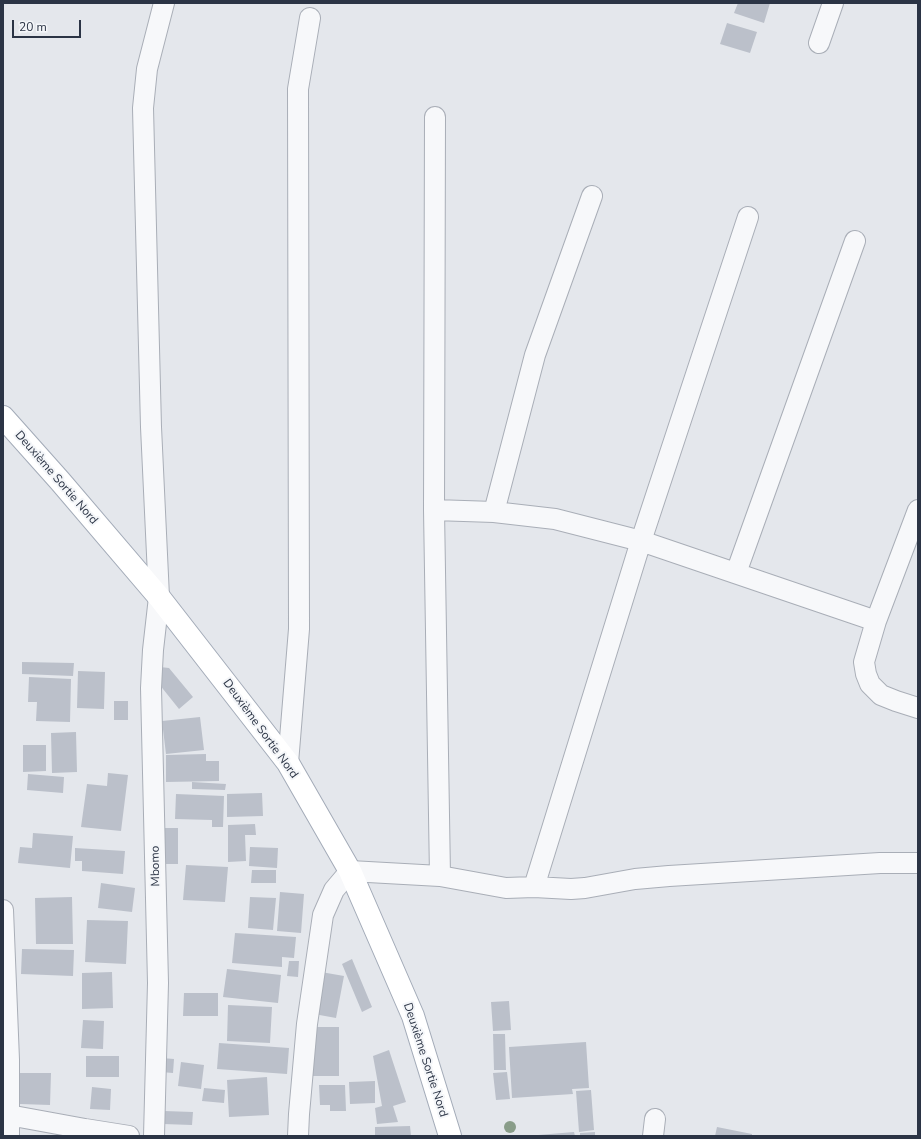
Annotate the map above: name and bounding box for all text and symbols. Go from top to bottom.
scale bar [14,12,83,38]
text: 20 m [19,19,47,35]
street label: Deuxième Sortie Nord [11,428,101,528]
street label: Deuxième Sortie Nord [219,677,301,781]
street label: Mbomo [148,845,164,887]
street label: Deuxième Sortie Nord [400,1001,450,1119]

